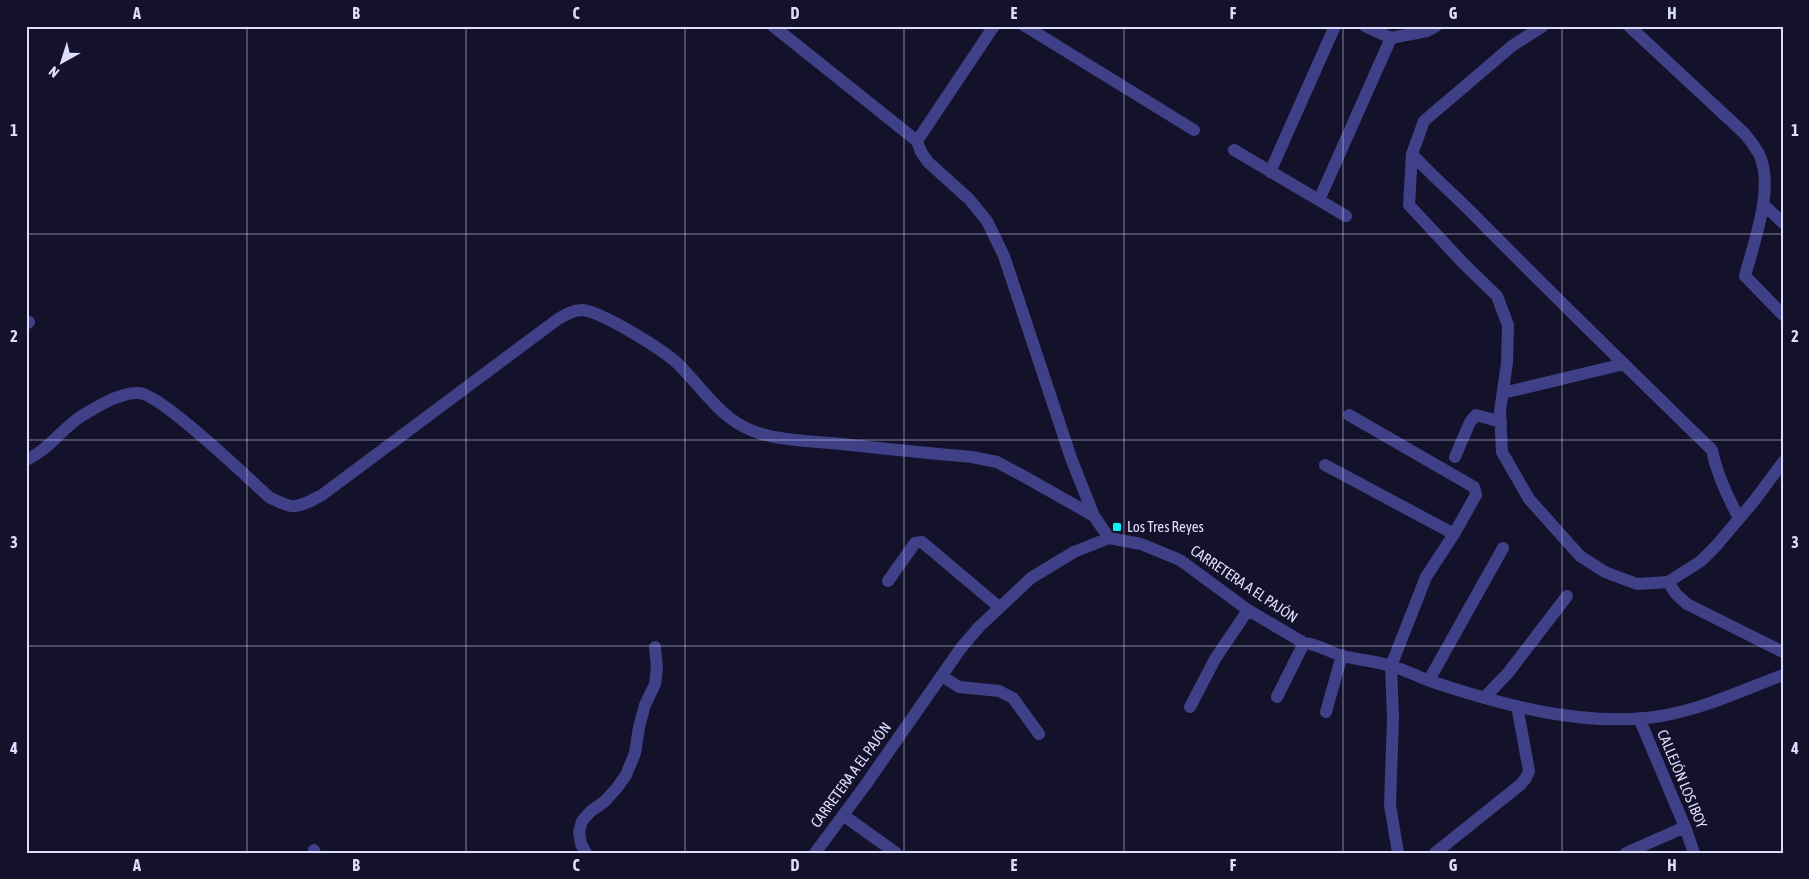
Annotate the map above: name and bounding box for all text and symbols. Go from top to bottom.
text: A [132,4,141,22]
text: B [352,4,360,22]
text: C [572,4,580,22]
text: D [791,4,800,22]
text: E [1011,4,1018,22]
text: F [1230,4,1237,22]
text: G [1449,4,1458,22]
text: H [1667,4,1677,22]
north arrow [38,38,88,88]
text: N [46,63,62,81]
text: 1 [10,121,18,139]
text: 1 [1791,121,1799,139]
text: 2 [10,327,18,345]
text: 2 [1791,327,1799,345]
place label: Los Tres Reyes [1127,518,1204,535]
marker: Los Tres Reyes [1111,521,1123,533]
text: 3 [10,533,18,551]
text: 3 [1791,533,1799,551]
street label: CARRETERA A EL PAJÓN [1187,541,1301,626]
street label: CARRETERA A EL PAJÓN [807,719,894,830]
street label: CALLEJÓN LOS IBOY [1654,727,1711,831]
text: 4 [9,739,18,757]
text: 4 [1790,739,1799,757]
text: A [132,856,141,874]
text: B [352,856,360,874]
text: C [572,856,580,874]
text: D [791,856,800,874]
text: E [1011,856,1018,874]
text: F [1230,856,1237,874]
text: G [1449,856,1458,874]
text: H [1667,856,1677,874]

